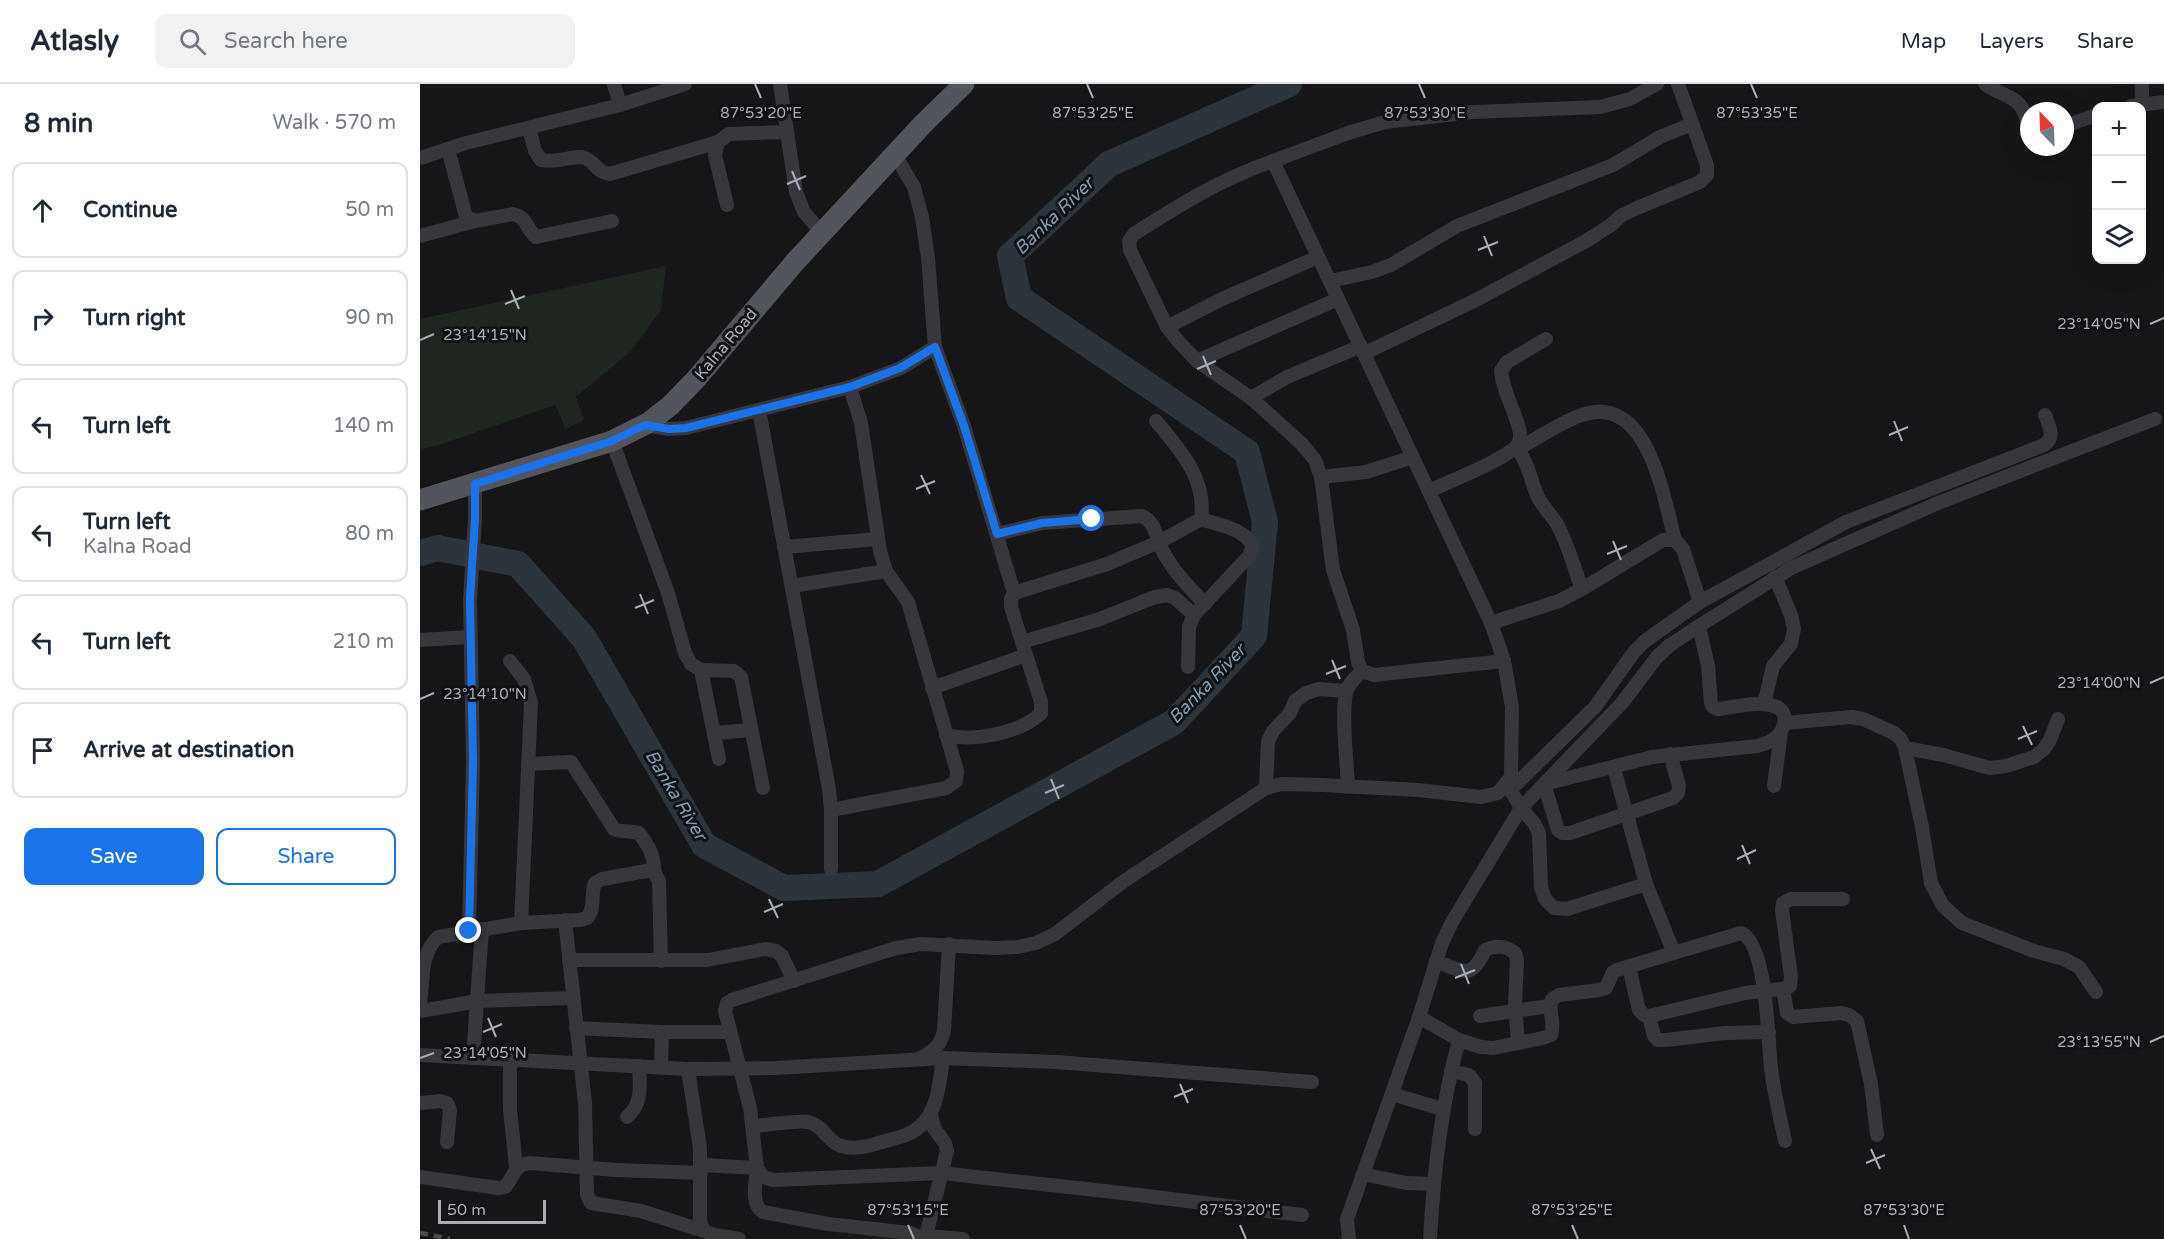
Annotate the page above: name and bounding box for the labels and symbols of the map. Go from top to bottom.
north arrow [2020,102,2074,156]
text: 87°53'20"E [720,104,802,122]
text: 87°53'25"E [1052,104,1134,122]
text: 87°53'30"E [1384,104,1466,122]
text: 87°53'35"E [1716,104,1798,122]
water label: Banka River [1010,171,1100,259]
street label: Kalna Road [690,304,762,384]
text: 23°14'05"N [2057,315,2141,333]
text: 23°14'15"N [443,326,527,344]
route start [1078,505,1104,531]
water label: Banka River [1164,638,1252,728]
text: 23°14'00"N [2057,674,2141,692]
text: 23°14'10"N [443,685,527,703]
water label: Banka River [640,746,713,846]
route end [455,917,481,943]
text: 23°13'55"N [2057,1033,2141,1051]
text: 23°14'05"N [443,1044,527,1062]
scale bar [438,1197,546,1224]
text: 87°53'15"E [867,1201,949,1219]
text: 87°53'20"E [1199,1201,1281,1219]
text: 87°53'25"E [1531,1201,1613,1219]
text: 87°53'30"E [1863,1201,1945,1219]

